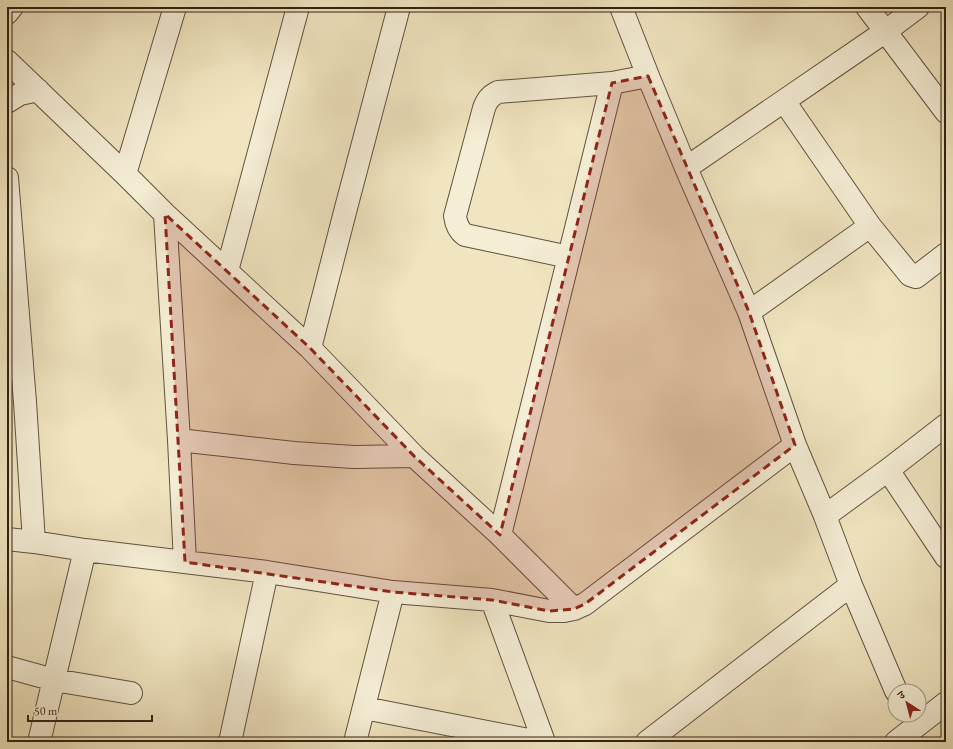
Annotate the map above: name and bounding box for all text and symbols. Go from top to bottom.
north arrow [887,683,927,723]
text: उ [894,687,909,703]
scale bar [28,697,152,723]
text: 50 m [34,703,58,719]

